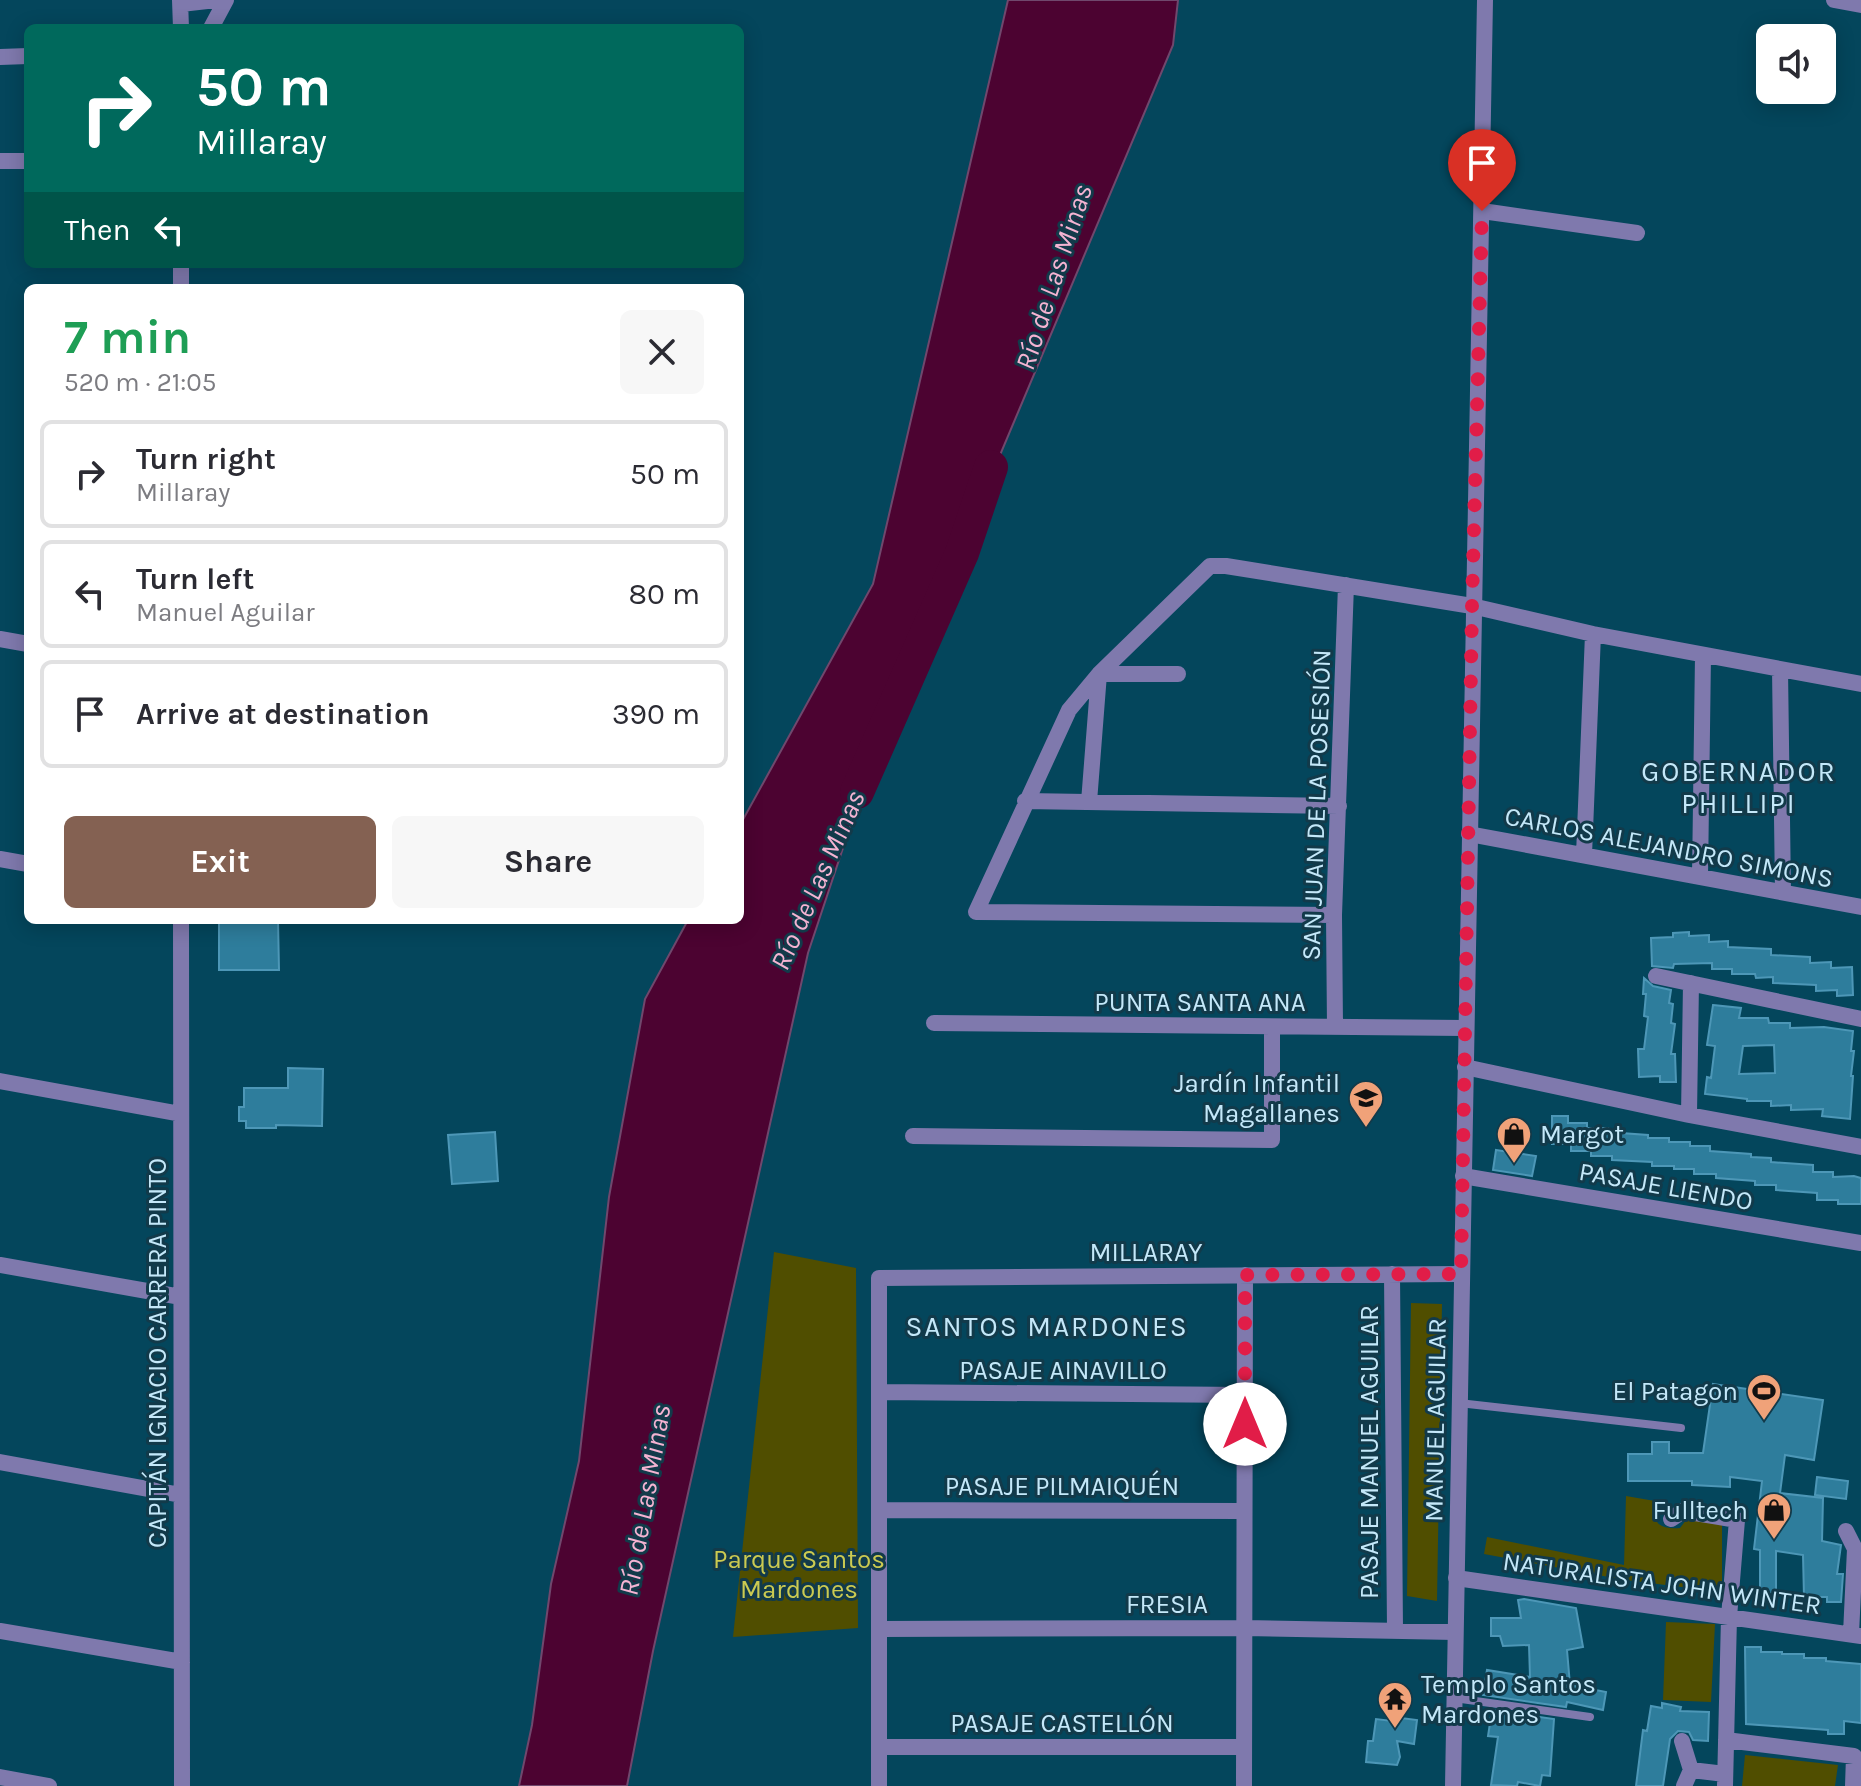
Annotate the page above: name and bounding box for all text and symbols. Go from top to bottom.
map controls [1756,24,1836,104]
button: sound [1756,24,1836,104]
text: 50 m [196,54,331,119]
icon: right [64,56,168,160]
text: Millaray [196,121,327,163]
pin [1448,129,1516,211]
icon: arrive [1460,141,1504,185]
water label: Río de Las Minas [1008,180,1099,374]
icon: left [147,208,191,252]
text: Then [64,212,131,248]
text: 7 min [64,309,191,365]
button: close [620,310,704,394]
text: 520 m · 21:05 [64,367,216,398]
text: Turn right [136,441,276,477]
icon: right [68,452,112,496]
text: 50 m [630,456,700,492]
text: Millaray [136,477,230,508]
text: Turn left [136,561,254,597]
icon: left [68,572,112,616]
text: 80 m [629,576,700,612]
text: Manuel Aguilar [136,597,315,628]
street label: SAN JUAN DE LA POSESIÓN [1295,649,1337,961]
icon: arrive [68,692,112,736]
text: Arrive at destination [136,696,430,732]
text: 390 m [612,696,700,732]
district label: GOBERNADOR PHILLIPI [1641,755,1837,820]
water label: Río de Las Minas [763,785,872,975]
street label: CARLOS ALEJANDRO SIMONS [1502,800,1836,895]
button: Exit [64,816,376,908]
button: Share [392,816,704,908]
street label: PUNTA SANTA ANA [1094,987,1306,1018]
place label: Jardín Infantil Magallanes [1174,1068,1340,1129]
school or university icon: Jardín Infantil Magallanes [1347,1079,1385,1129]
shop icon: Margot [1495,1115,1533,1165]
place label: Margot [1540,1119,1624,1150]
street label: PASAJE LIENDO [1577,1156,1755,1217]
street label: CAPITÁN IGNACIO CARRERA PINTO [141,1158,173,1548]
street label: MILLARAY [1090,1237,1203,1268]
street label: PASAJE MANUEL AGUILAR [1354,1305,1385,1599]
district label: SANTOS MARDONES [905,1310,1189,1343]
street label: MANUEL AGUILAR [1418,1318,1453,1522]
street label: PASAJE AINAVILLO [959,1355,1167,1386]
sports icon: El Patagon [1745,1372,1783,1422]
place label: El Patagon [1613,1376,1738,1407]
position arrow [1203,1382,1287,1466]
water label: Río de Las Minas [611,1402,678,1598]
street label: PASAJE PILMAIQUÉN [945,1470,1179,1502]
shop icon: Fulltech [1755,1491,1793,1541]
place label: Fulltech [1652,1495,1748,1526]
park label: Parque Santos Mardones [713,1544,885,1605]
street label: NATURALISTA JOHN WINTER [1501,1546,1823,1621]
street label: FRESIA [1126,1589,1208,1620]
place label: Templo Santos Mardones [1421,1669,1596,1730]
temple icon: Templo Santos Mardones [1376,1680,1414,1730]
street label: PASAJE CASTELLÓN [950,1707,1174,1739]

